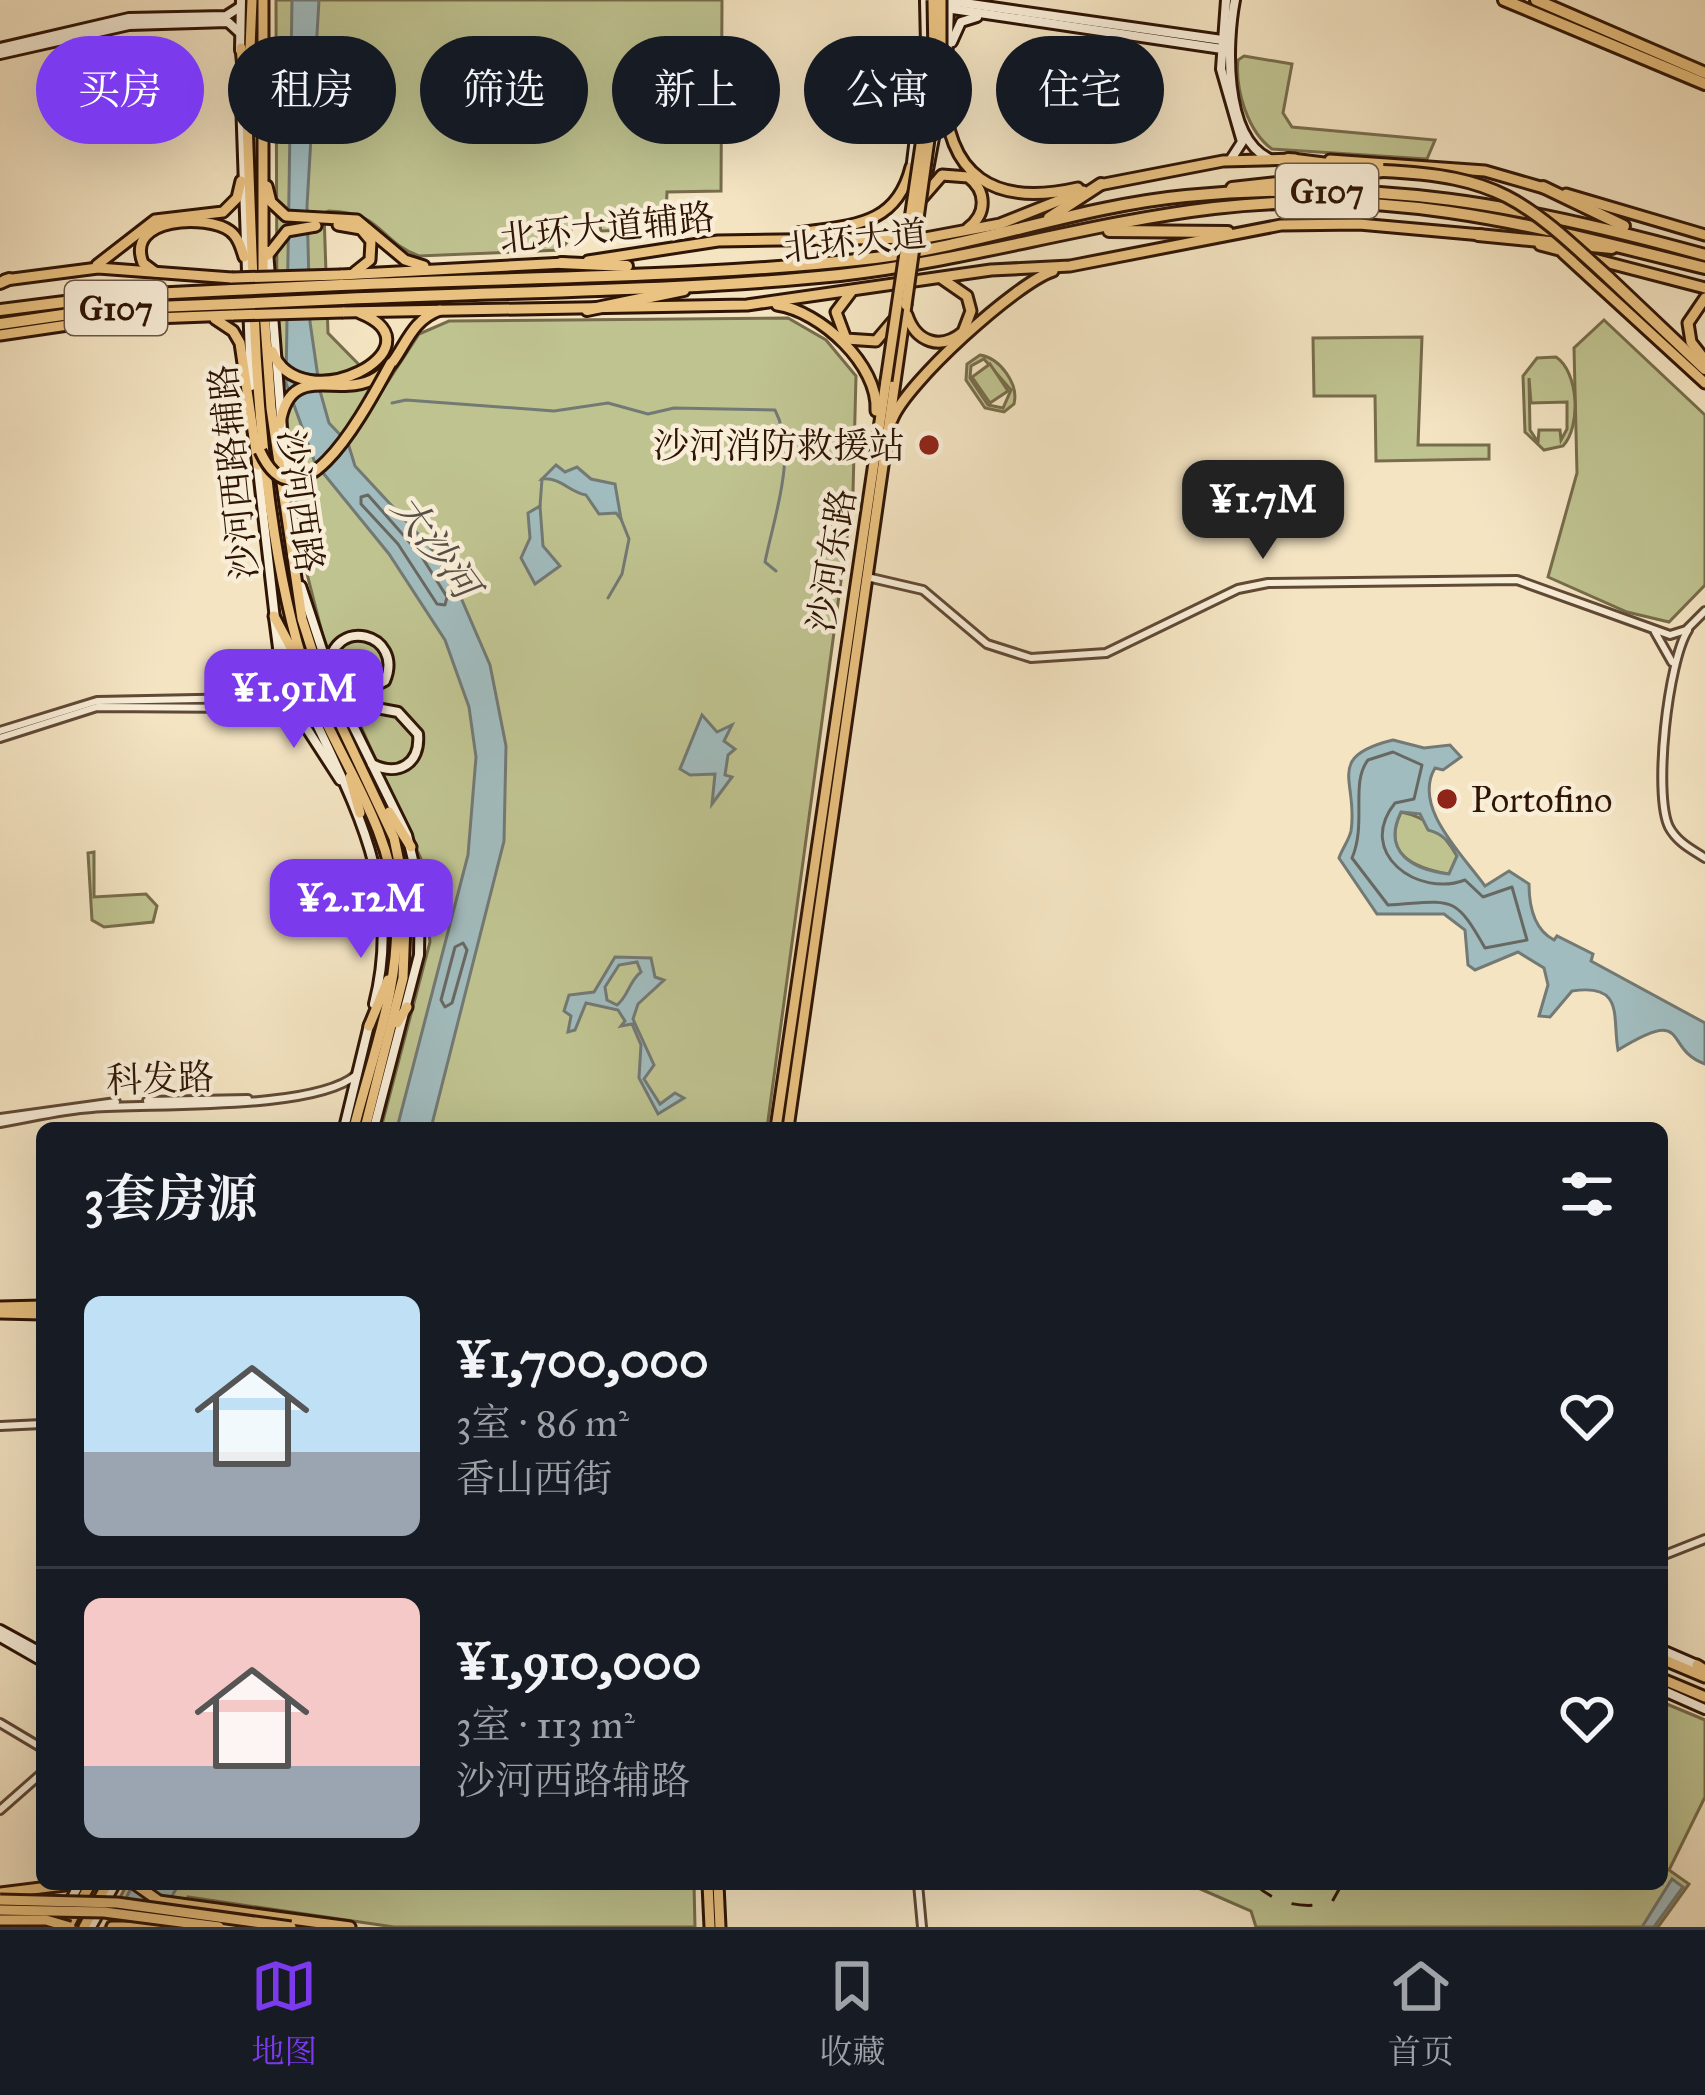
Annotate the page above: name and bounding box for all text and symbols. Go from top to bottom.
chip: 买房 [36,36,204,144]
chip: 租房 [228,36,396,144]
chip: 筛选 [420,36,588,144]
chip: 新上 [612,36,780,144]
chip: 公寓 [804,36,972,144]
chip: 住宅 [996,36,1164,144]
road number: G107 [1276,164,1378,218]
street label: 北环大道辅路 [497,195,717,261]
street label: 北环大道 [781,212,929,270]
road number: G107 [65,281,167,335]
street label: 沙河西路辅路 [201,362,267,582]
place label: 沙河消防救援站 [653,424,905,468]
street label: 沙河西路 [268,427,332,576]
marker: 沙河消防救援站 [916,432,942,458]
pin: ¥1.7M [1179,460,1347,562]
text: ¥1.7M [1209,475,1317,523]
water label: 大沙河 [381,485,493,613]
street label: 沙河东路 [799,486,865,635]
pin: ¥1.91M [196,649,392,751]
text: ¥1.91M [231,664,357,712]
place label: Portofino [1471,778,1612,822]
marker: Portofino [1434,786,1460,812]
pin: ¥2.12M [263,859,459,961]
text: ¥2.12M [297,874,425,922]
street label: 科发路 [105,1055,215,1103]
icon: filters [1554,1161,1620,1227]
text: 3套房源 [84,1168,257,1230]
text: ¥1,700,000 [456,1329,709,1391]
icon: home [180,1344,324,1488]
icon: heart [1554,1383,1620,1449]
text: 3室 · 86 m² [456,1399,629,1447]
text: 香山西街 [456,1455,612,1503]
text: ¥1,910,000 [456,1631,701,1693]
icon: home [180,1646,324,1790]
icon: heart [1554,1685,1620,1751]
text: 3室 · 113 m² [456,1701,635,1749]
text: 沙河西路辅路 [456,1757,690,1805]
tab: 地图 [251,1953,317,2072]
tab: 收藏 [819,1953,885,2072]
tab: 首页 [1388,1953,1454,2072]

